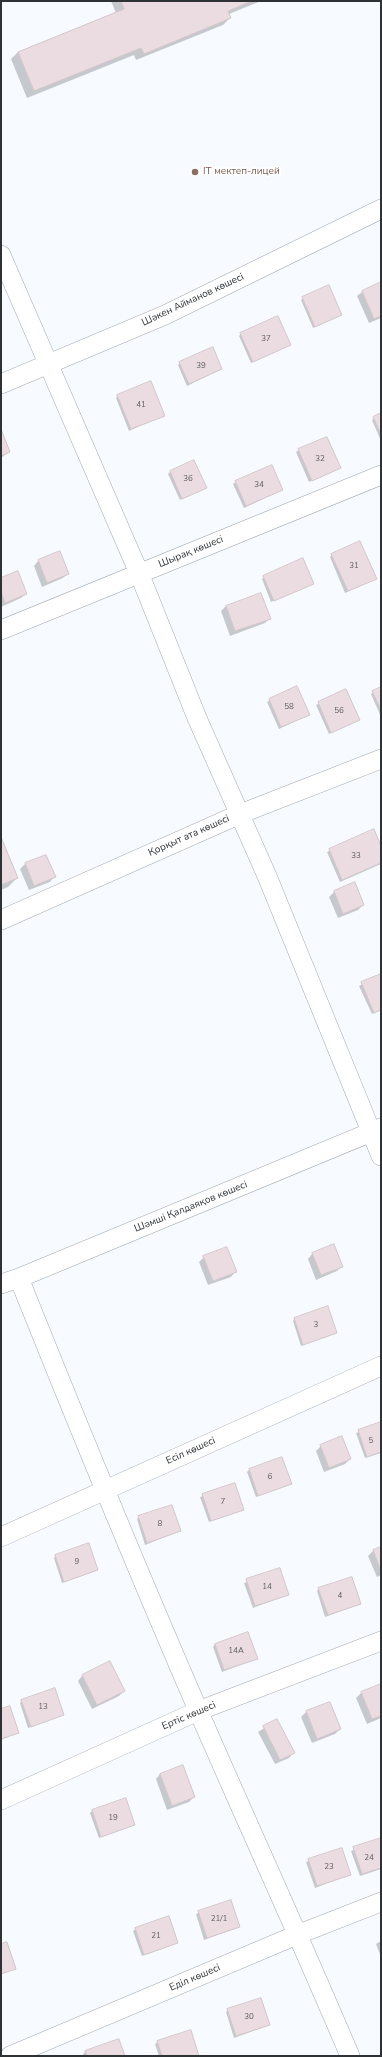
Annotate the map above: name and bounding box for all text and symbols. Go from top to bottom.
place label: IT мектеп-лицей [203,166,280,178]
marker: IT мектеп-лицей [190,167,200,177]
street label: Шәкен Айманов көшесі [140,271,246,329]
house number: 37 [261,334,271,344]
house number: 39 [196,361,206,371]
house number: 41 [136,400,146,410]
house number: 32 [315,454,325,464]
house number: 36 [183,474,193,484]
house number: 34 [254,480,264,490]
street label: Шырақ көшесі [157,534,225,570]
house number: 31 [349,561,359,571]
house number: 58 [284,702,294,712]
house number: 56 [334,706,344,716]
street label: Қорқыт ата көшесі [147,813,231,859]
house number: 33 [351,851,361,861]
street label: Шәмші Қалдаяқов көшесі [133,1179,249,1235]
house number: 3 [314,1320,318,1330]
street label: Есіл көшесі [164,1435,218,1467]
house number: 5 [369,1436,373,1446]
house number: 6 [268,1472,272,1482]
house number: 7 [221,1497,225,1507]
house number: 8 [158,1519,162,1529]
house number: 9 [75,1557,79,1567]
house number: 14 [262,1582,272,1592]
house number: 4 [338,1591,342,1601]
house number: 14А [228,1646,244,1656]
street label: Ертіс көшесі [160,1699,218,1733]
house number: 13 [38,1702,48,1712]
house number: 19 [108,1813,118,1823]
house number: 24 [364,1853,374,1863]
house number: 23 [324,1862,334,1872]
house number: 21/1 [211,1914,227,1924]
house number: 21 [151,1931,161,1941]
street label: Еділ көшесі [168,1962,222,1994]
house number: 30 [244,2012,254,2022]

